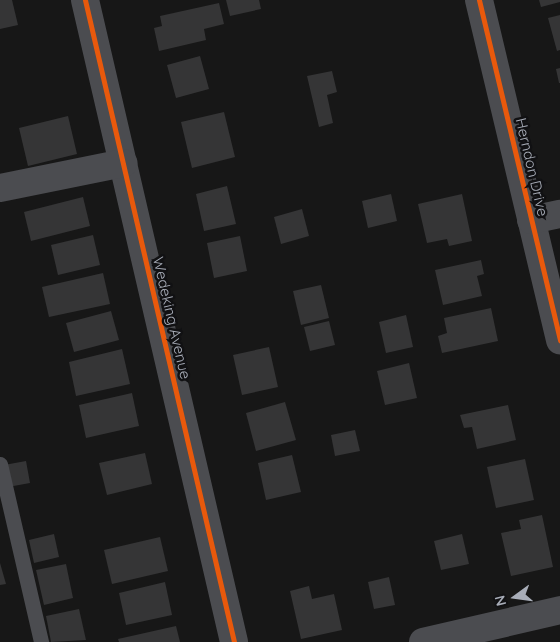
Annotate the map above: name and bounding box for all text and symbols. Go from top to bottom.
street label: Herndon Drive [512,116,552,218]
street label: Wedeking Avenue [149,255,195,381]
north arrow [490,572,540,622]
text: N [490,593,510,608]

